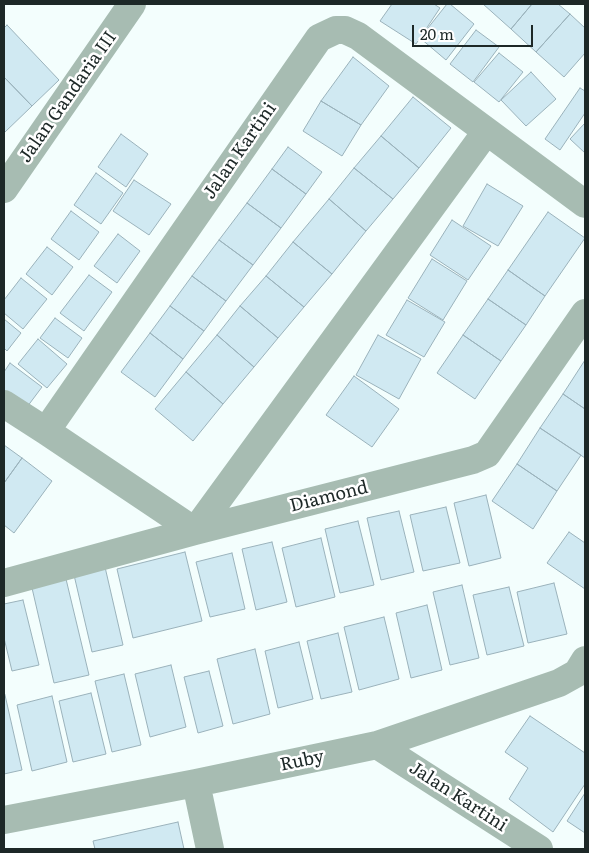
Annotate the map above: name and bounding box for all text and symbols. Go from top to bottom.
scale bar [414,15,535,47]
text: 20 m [420,22,454,45]
street label: Jalan Gandaria III [15,27,121,167]
street label: Jalan Kartini [199,99,281,203]
street label: Diamond [288,477,370,517]
street label: Ruby [278,746,326,776]
street label: Jalan Kartini [405,757,511,837]

